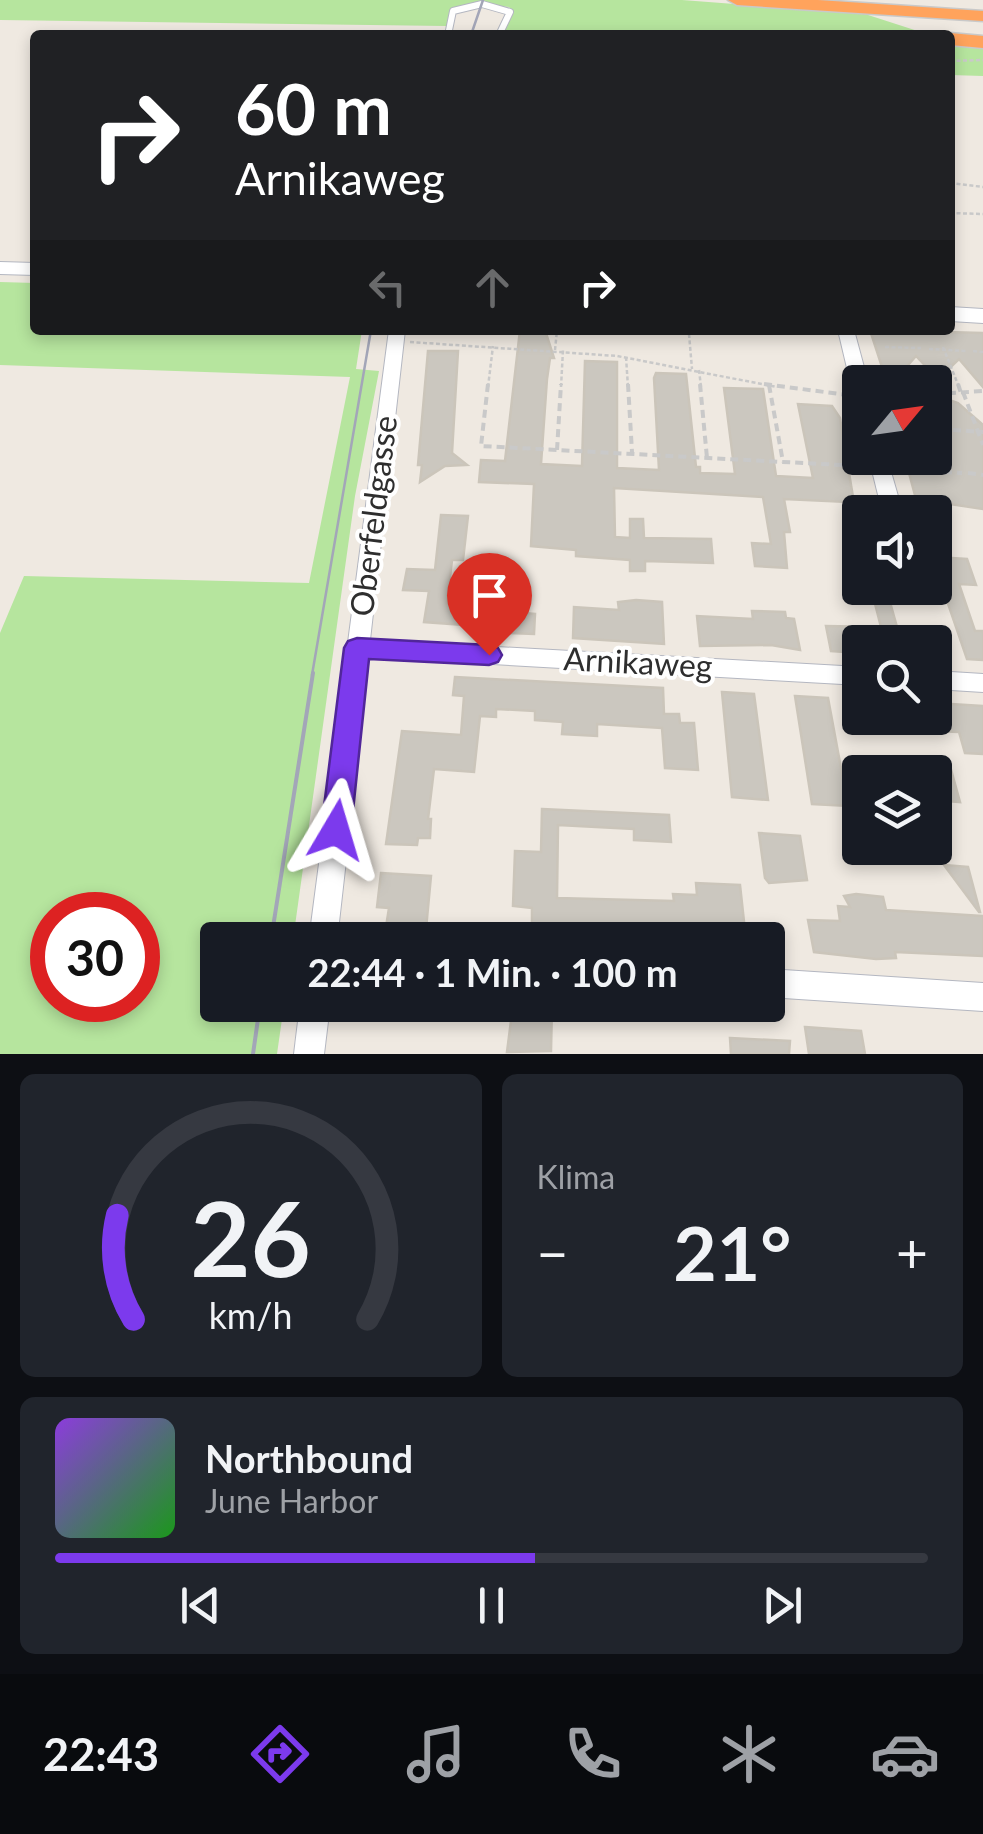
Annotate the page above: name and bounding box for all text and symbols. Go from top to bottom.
text: 60 m [235,66,392,150]
icon: right [70,70,200,200]
text: Arnikaweg [235,151,445,205]
icon: left [360,260,415,315]
icon: ahead [465,260,520,315]
icon: right [570,260,625,315]
north arrow [842,365,952,475]
map controls [842,365,952,865]
street label: Oberfeldgasse [341,413,404,618]
button: sound [842,495,952,605]
pin [447,553,532,656]
icon: arrive [462,568,517,623]
button: search [842,625,952,735]
street label: Arnikaweg [563,638,714,685]
button: layers [842,755,952,865]
position arrow [284,778,388,882]
speed limit sign: 30 [30,892,160,1022]
text: 22:44 · 1 Min. · 100 m [308,949,677,995]
text: Klima [537,1157,615,1196]
text: 26 [190,1174,311,1299]
text: 21° [673,1207,791,1297]
text: − [537,1219,568,1285]
text: + [896,1219,928,1285]
text: km/h [209,1294,293,1337]
text: Northbound [205,1435,413,1481]
text: June Harbor [205,1481,378,1520]
icon: previous [173,1578,228,1633]
icon: pause [464,1578,519,1633]
icon: next [755,1578,810,1633]
icon: directions [245,1719,315,1789]
icon: music [401,1719,471,1789]
icon: phone [558,1719,628,1789]
icon: climate [714,1719,784,1789]
icon: car [870,1719,940,1789]
text: 22:43 [43,1727,159,1781]

